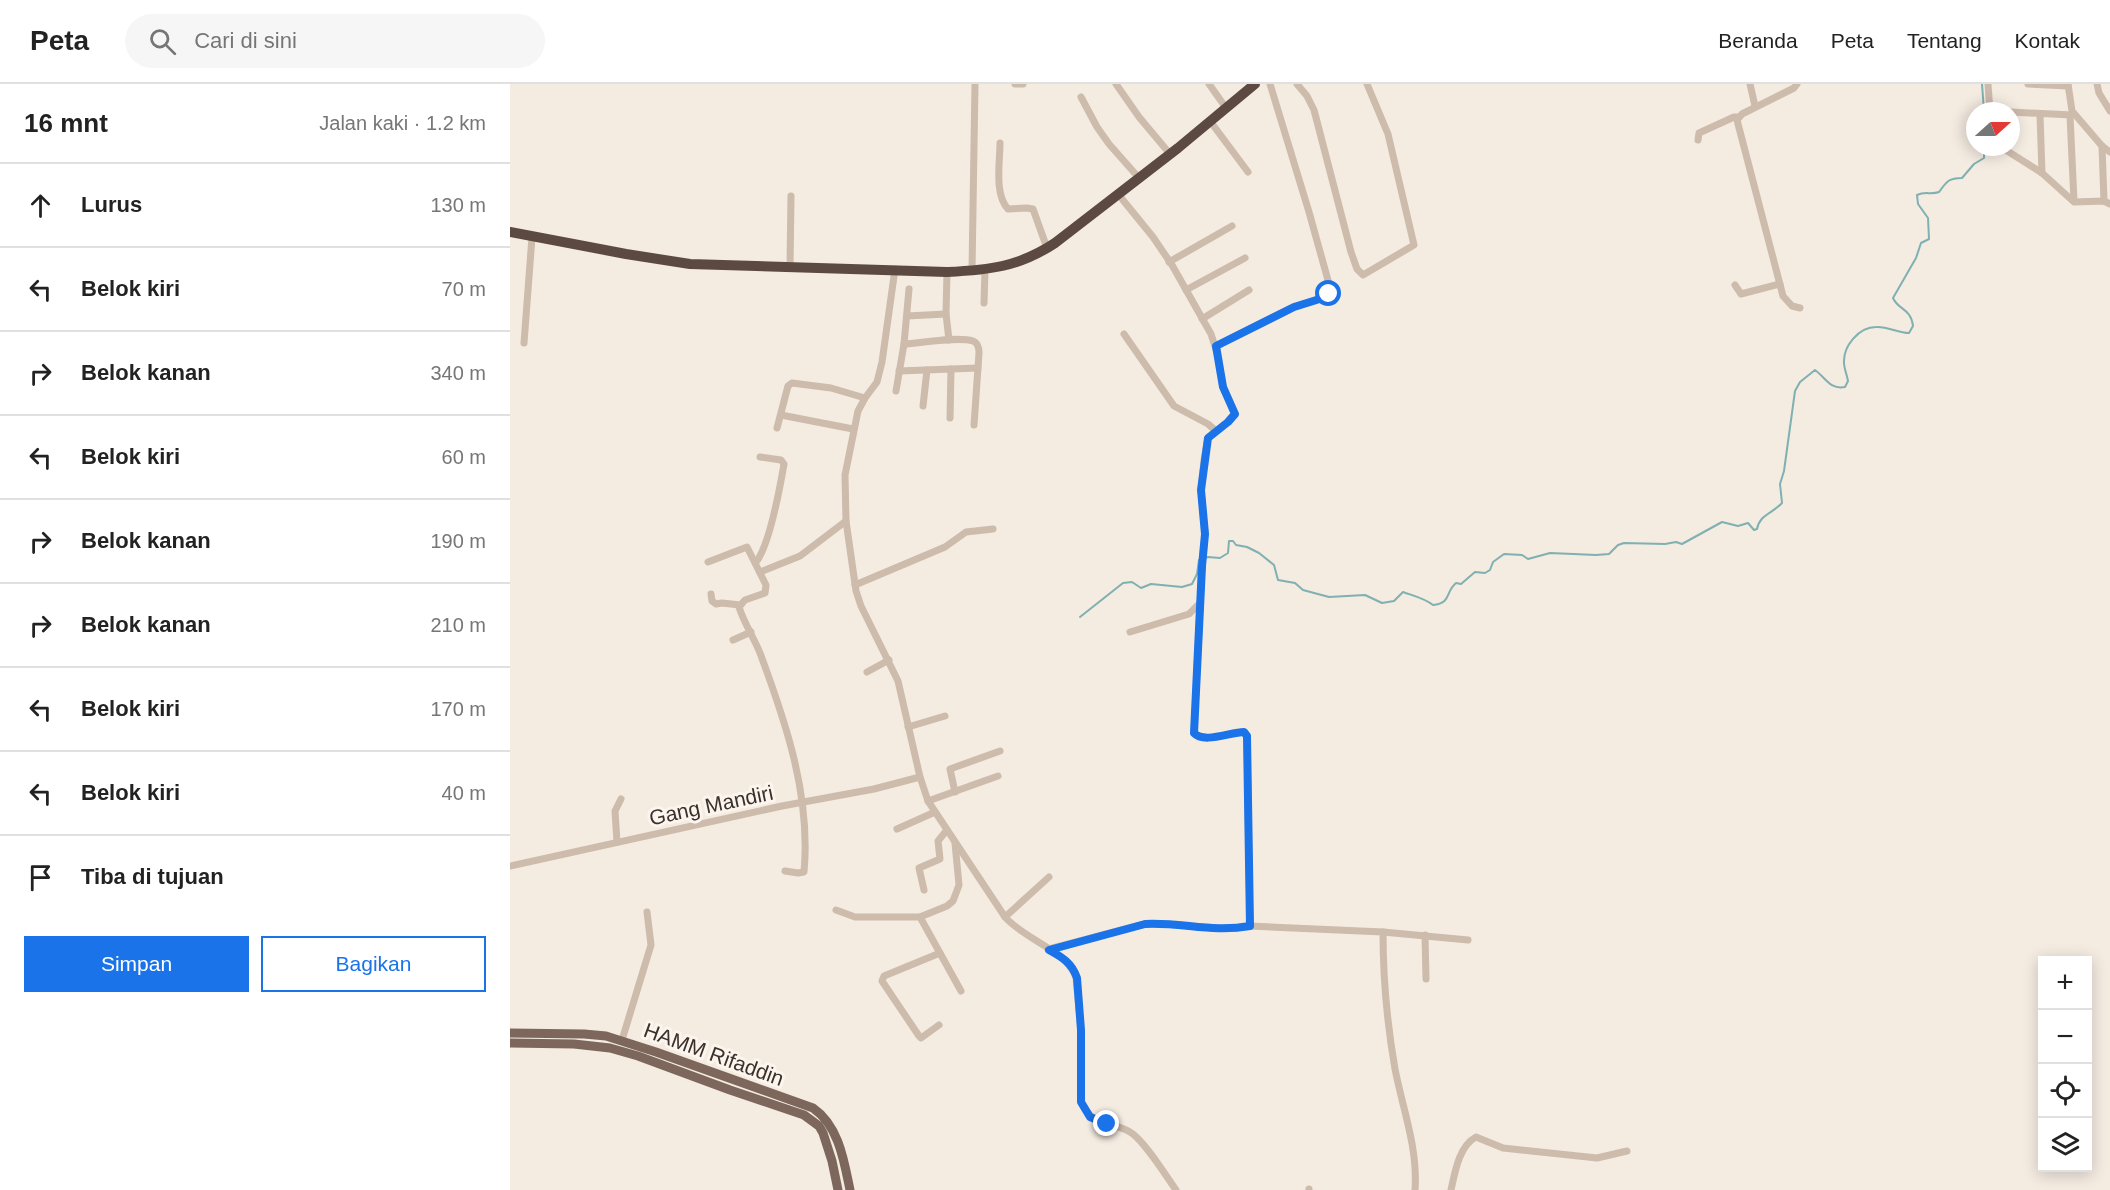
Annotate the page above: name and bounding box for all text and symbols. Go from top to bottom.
search box [125,14,545,68]
text: Peta [30,25,89,56]
icon: search [146,25,179,58]
text: Cari di sini [194,28,297,53]
text: Beranda [1718,29,1798,52]
text: Peta [1831,29,1874,52]
text: Tentang [1907,29,1982,52]
text: Kontak [2015,29,2080,52]
north arrow [1966,102,2020,156]
text: 16 mnt [24,108,108,138]
text: Jalan kaki · 1.2 km [319,112,486,134]
icon: ahead [24,189,57,222]
text: Lurus [81,192,142,217]
text: 130 m [430,194,486,216]
icon: left [24,273,57,306]
text: Belok kiri [81,276,180,301]
text: 70 m [442,278,486,300]
route start [1315,280,1341,306]
icon: right [24,357,57,390]
text: Belok kanan [81,360,211,385]
text: 340 m [430,362,486,384]
icon: left [24,441,57,474]
text: Belok kiri [81,444,180,469]
text: 60 m [442,446,486,468]
icon: right [24,525,57,558]
text: Belok kanan [81,528,211,553]
text: 190 m [430,530,486,552]
icon: right [24,609,57,642]
text: Belok kanan [81,612,211,637]
text: 210 m [430,614,486,636]
icon: left [24,693,57,726]
text: Belok kiri [81,696,180,721]
text: 170 m [430,698,486,720]
icon: left [24,777,57,810]
text: Belok kiri [81,780,180,805]
street label: Gang Mandiri [647,781,775,829]
text: 40 m [442,782,486,804]
icon: arrive [24,861,57,894]
text: Tiba di tujuan [81,864,224,889]
button: Simpan [24,936,249,992]
button: Bagikan [261,936,486,992]
map controls [2038,956,2092,1172]
button: + [2038,956,2092,1010]
button: − [2038,1010,2092,1064]
street label: HAMM Rifaddin [641,1018,787,1090]
button: locate [2038,1064,2092,1118]
route end [1093,1110,1119,1136]
button: layers [2038,1118,2092,1172]

